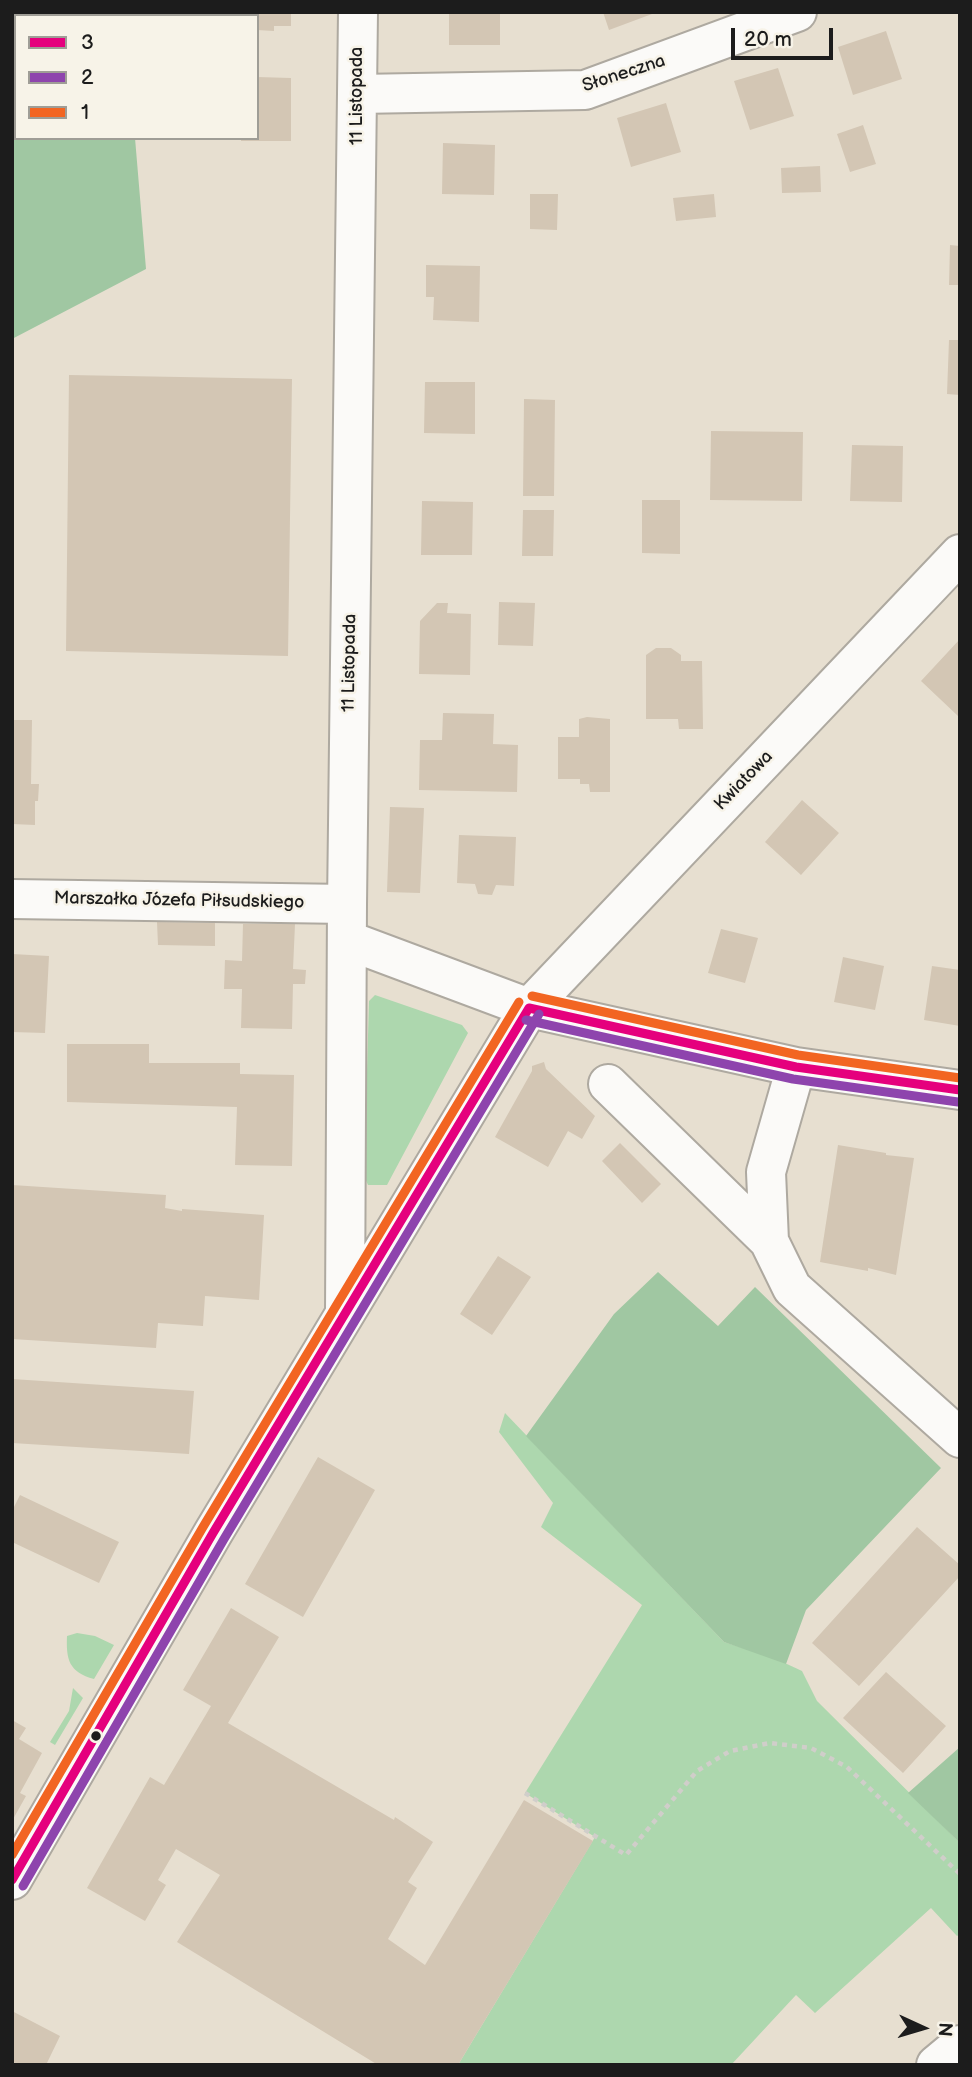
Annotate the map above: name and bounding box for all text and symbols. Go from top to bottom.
legend [14,14,259,140]
scale bar [734,14,836,58]
text: 20 m [744,27,792,52]
text: 3 [81,30,94,55]
street label: 11 Listopada [346,47,368,145]
street label: Słoneczna [580,50,668,98]
text: 2 [81,65,93,90]
text: 1 [81,100,89,125]
street label: 11 Listopada [338,614,362,712]
street label: Kwiatowa [710,747,778,815]
street label: Marszałka Józefa Piłsudskiego [54,888,304,914]
unlabelled marker [89,1729,103,1743]
north arrow [888,1993,958,2063]
text: N [932,2022,956,2037]

